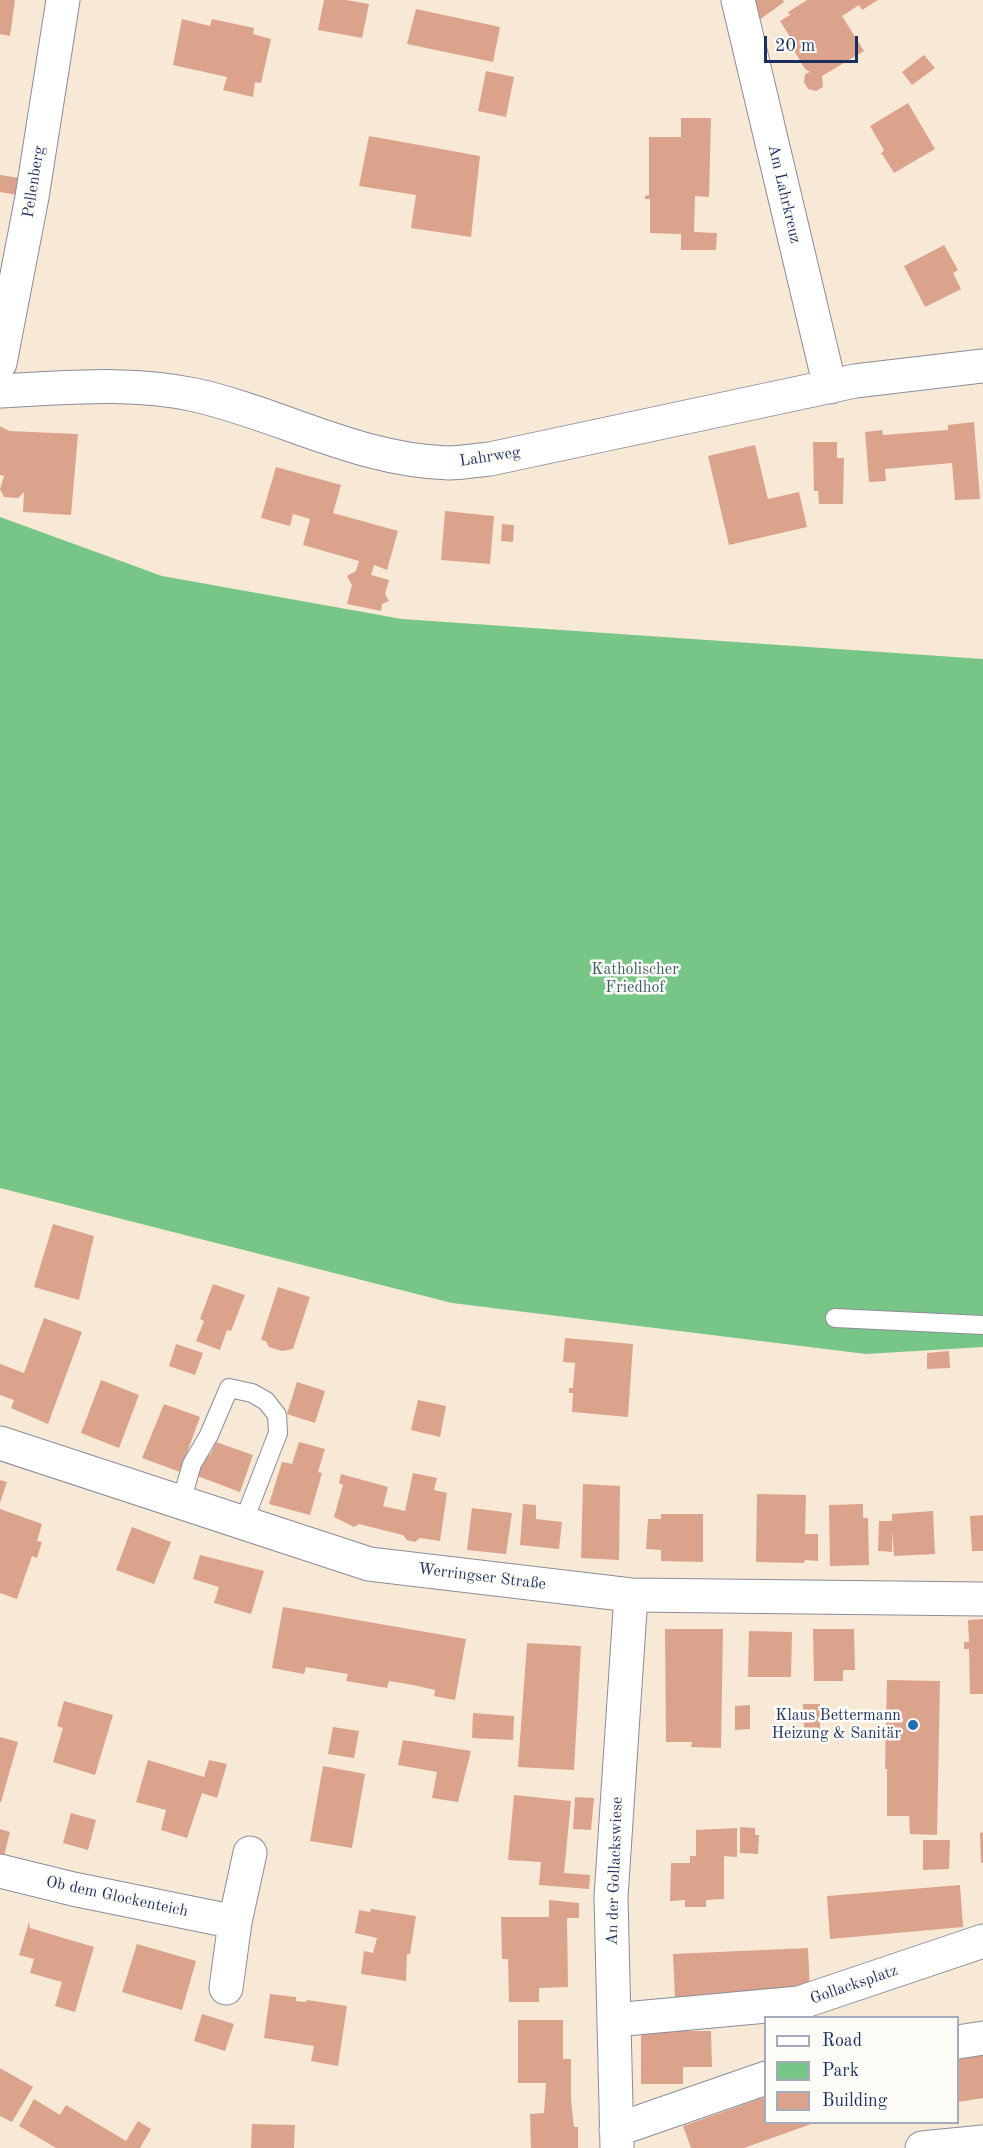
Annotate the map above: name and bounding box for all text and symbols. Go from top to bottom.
scale bar [767,24,862,62]
text: 20 m [775,37,815,55]
street label: Am Lahrkreuz [763,143,805,245]
street label: Pellenberg [19,145,49,219]
street label: Lahrweg [458,443,522,471]
park label: Katholischer Friedhof [591,960,679,998]
street label: Werringser Straße [417,1560,547,1594]
place label: Klaus Bettermann Heizung & Sanitär [771,1706,901,1744]
marker: Klaus Bettermann Heizung & Sanitär [906,1718,920,1732]
street label: An der Gollackswiese [603,1796,627,1946]
street label: Ob dem Glockenteich [44,1873,190,1921]
street label: Gollacksplatz [808,1961,900,2009]
legend [764,2016,959,2124]
text: Road [822,2032,862,2050]
text: Park [822,2062,859,2080]
text: Building [822,2092,887,2110]

